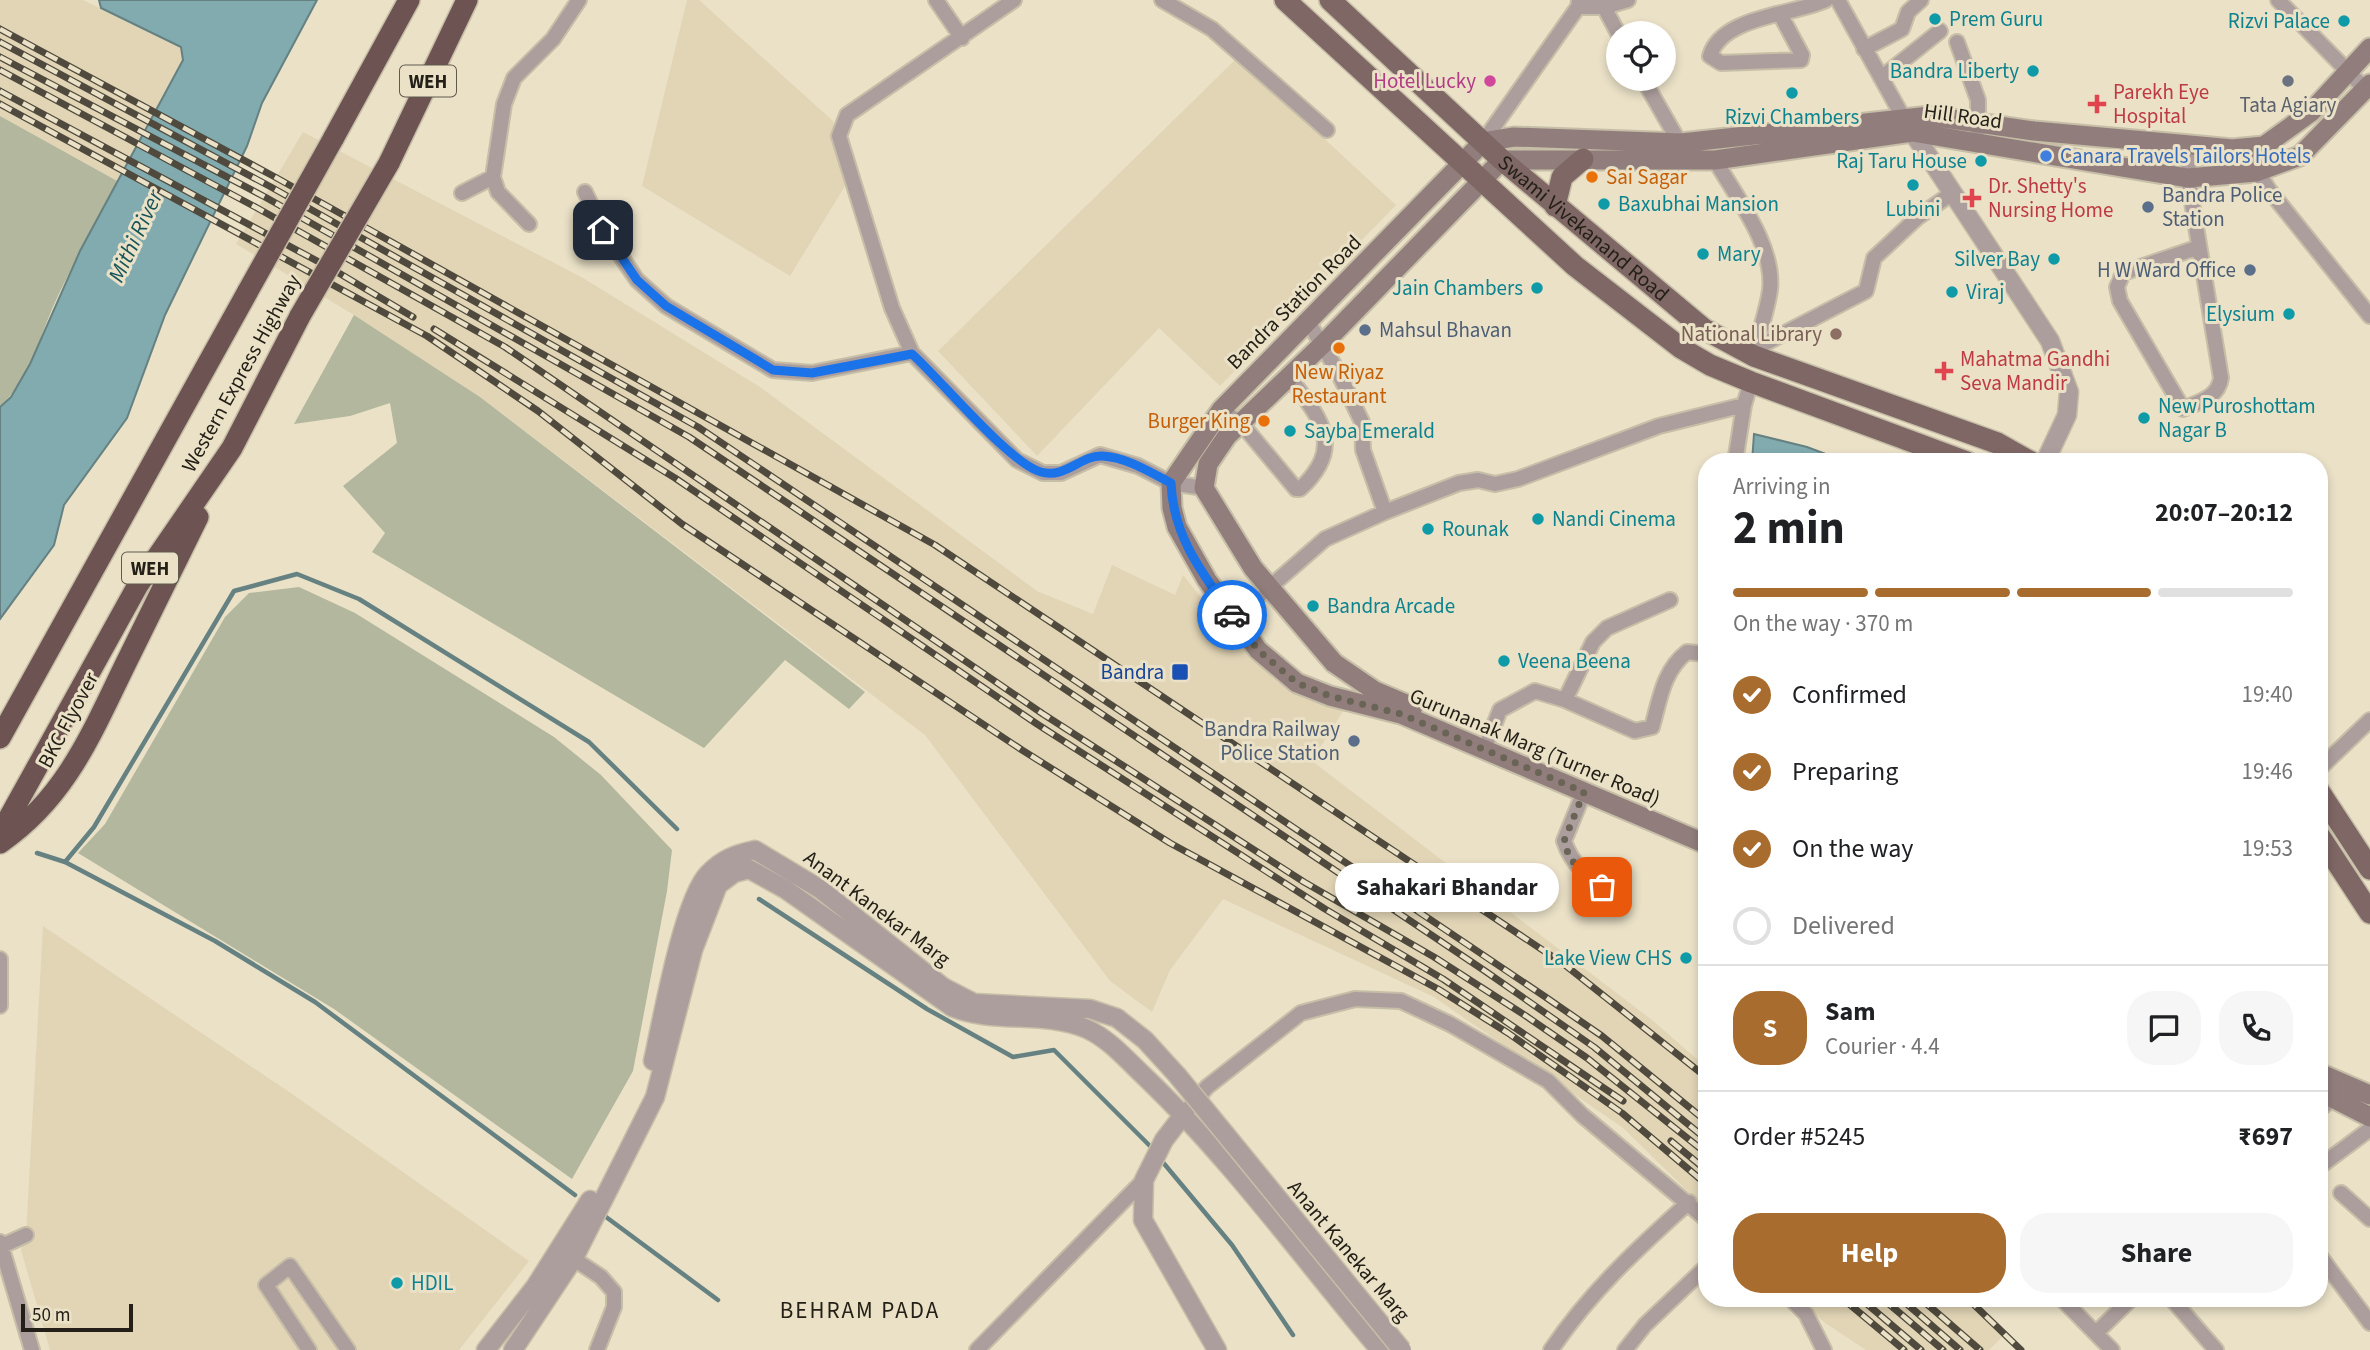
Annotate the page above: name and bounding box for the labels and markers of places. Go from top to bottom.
place label: Prem Guru [1949,4,2043,34]
place label: Rizvi Palace [2228,6,2330,36]
marker: Prem Guru [1927,11,1943,27]
marker: Rizvi Palace [2336,13,2352,29]
place label: Bandra Liberty [1890,56,2019,86]
marker: Bandra Liberty [2025,63,2041,79]
place label: Hotel Lucky [1373,66,1476,96]
marker: Hotel Lucky [1482,73,1498,89]
marker: Tata Agiary [2280,73,2296,89]
place label: Parekh Eye Hospital [2113,77,2209,131]
marker: Rizvi Chambers [1784,85,1800,101]
place label: Tata Agiary [2240,90,2337,120]
marker: Parekh Eye Hospital [2087,94,2107,114]
place label: Rizvi Chambers [1725,102,1859,132]
place label: Canara Travels Tailors Hotels [2060,141,2311,171]
place label: Raj Taru House [1836,146,1967,176]
marker: Canara Travels Tailors Hotels [2038,148,2054,164]
marker: Raj Taru House [1973,153,1989,169]
place label: Sai Sagar [1606,162,1688,192]
marker: Sai Sagar [1584,169,1600,185]
place label: Dr. Shetty's Nursing Home [1988,171,2113,225]
marker: Lubini [1905,177,1921,193]
place label: Bandra Police Station [2162,180,2283,234]
marker: Dr. Shetty's Nursing Home [1962,188,1982,208]
place label: Baxubhai Mansion [1618,189,1779,219]
place label: Lubini [1886,194,1940,224]
marker: Baxubhai Mansion [1596,196,1612,212]
marker: Bandra Police Station [2140,199,2156,215]
pin [573,200,633,260]
place label: Mary [1717,239,1761,269]
place label: Silver Bay [1954,244,2040,274]
marker: Mary [1695,246,1711,262]
marker: Silver Bay [2046,251,2062,267]
place label: H W Ward Office [2097,255,2236,285]
marker: H W Ward Office [2242,262,2258,278]
place label: Jain Chambers [1392,273,1523,303]
place label: Viraj [1966,277,2005,307]
marker: Jain Chambers [1529,280,1545,296]
marker: Viraj [1944,284,1960,300]
place label: Elysium [2206,299,2275,329]
marker: Elysium [2281,306,2297,322]
place label: Mahsul Bhavan [1379,315,1512,345]
place label: National Library [1681,319,1822,349]
marker: Mahsul Bhavan [1357,322,1373,338]
marker: National Library [1828,326,1844,342]
marker: New Riyaz Restaurant [1331,340,1347,356]
place label: Mahatma Gandhi Seva Mandir [1960,344,2110,398]
place label: New Riyaz Restaurant [1291,357,1387,411]
marker: Mahatma Gandhi Seva Mandir [1934,361,1954,381]
place label: New Puroshottam Nagar B [2158,391,2316,445]
place label: Burger King [1148,406,1250,436]
marker: New Puroshottam Nagar B [2136,410,2152,426]
marker: Burger King [1256,413,1272,429]
place label: Sayba Emerald [1304,416,1435,446]
marker: Sayba Emerald [1282,423,1298,439]
place label: Nandi Cinema [1552,504,1676,534]
marker: Nandi Cinema [1530,511,1546,527]
place label: Rounak [1442,514,1510,544]
marker: Rounak [1420,521,1436,537]
place label: Bandra Arcade [1327,591,1455,621]
marker: Bandra Arcade [1305,598,1321,614]
place label: Veena Beena [1518,646,1631,676]
marker: Veena Beena [1496,653,1512,669]
place label: Bandra [1101,657,1164,687]
marker: Bandra [1170,662,1190,682]
place label: Bandra Railway Police Station [1204,714,1340,768]
marker: Bandra Railway Police Station [1346,733,1362,749]
pin [1572,857,1632,917]
callout: Sahakari Bhandar [1336,862,1560,912]
place label: Lake View CHS [1544,943,1672,973]
marker: Lake View CHS [1678,950,1694,966]
place label: HDIL [411,1268,453,1298]
marker: HDIL [389,1275,405,1291]

